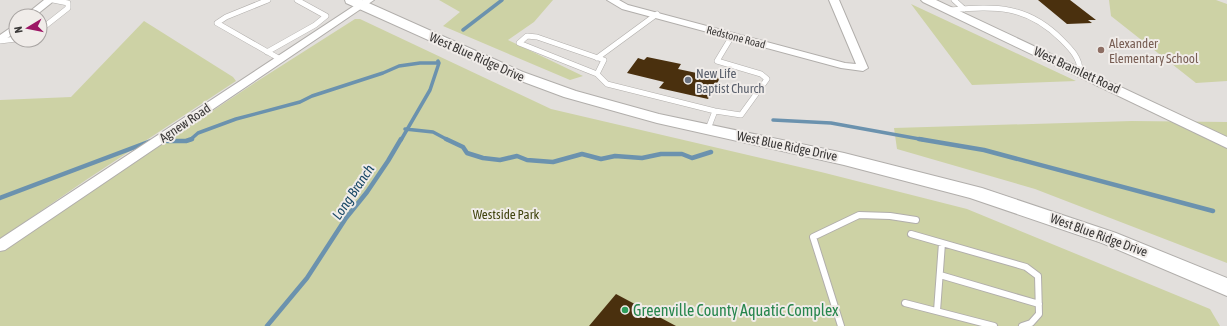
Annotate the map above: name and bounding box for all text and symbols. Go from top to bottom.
north arrow [8,8,48,48]
street label: Redstone Road [705,23,767,51]
text: N [12,25,25,34]
street label: West Blue Ridge Drive [427,29,527,85]
place label: Alexander Elementary School [1109,36,1199,66]
street label: West Bramlett Road [1031,43,1123,97]
marker: Alexander Elementary School [1096,45,1106,55]
place label: New Life Baptist Church [696,66,765,96]
marker: New Life Baptist Church [683,75,693,85]
street label: Agnew Road [157,100,213,146]
street label: West Blue Ridge Drive [735,128,839,164]
water label: Long Branch [329,161,377,223]
park label: Westside Park [473,207,539,222]
street label: West Blue Ridge Drive [1048,210,1150,260]
place label: Greenville County Aquatic Complex [633,301,839,320]
marker: Greenville County Aquatic Complex [620,305,630,315]

